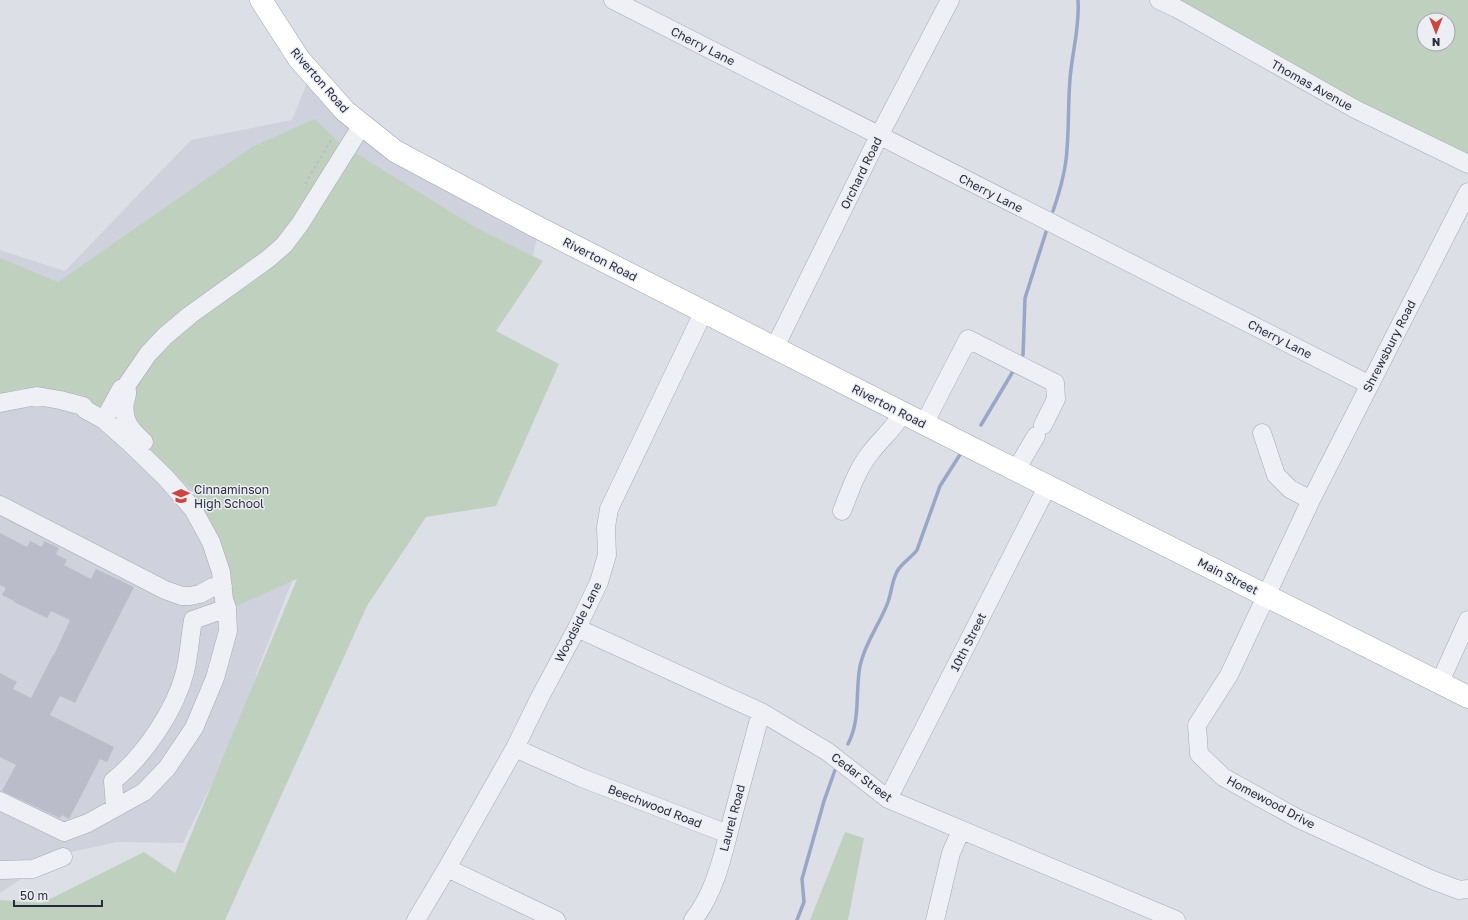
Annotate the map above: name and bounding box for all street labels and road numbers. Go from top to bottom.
street label: Cherry Lane [668,23,738,69]
street label: Riverton Road [288,44,352,116]
street label: Thomas Avenue [1269,56,1356,114]
street label: Orchard Road [837,134,885,212]
street label: Cherry Lane [956,170,1026,216]
street label: Riverton Road [560,234,640,284]
street label: Shrewsbury Road [1359,297,1419,395]
street label: Cherry Lane [1245,316,1315,362]
street label: Riverton Road [849,381,929,431]
street label: Main Street [1195,554,1261,598]
street label: Woodside Lane [551,579,605,665]
street label: 10th Street [947,610,989,674]
street label: Cedar Street [829,749,896,805]
street label: Homewood Drive [1224,772,1318,832]
street label: Beechwood Road [606,781,704,831]
street label: Laurel Road [716,783,748,853]

